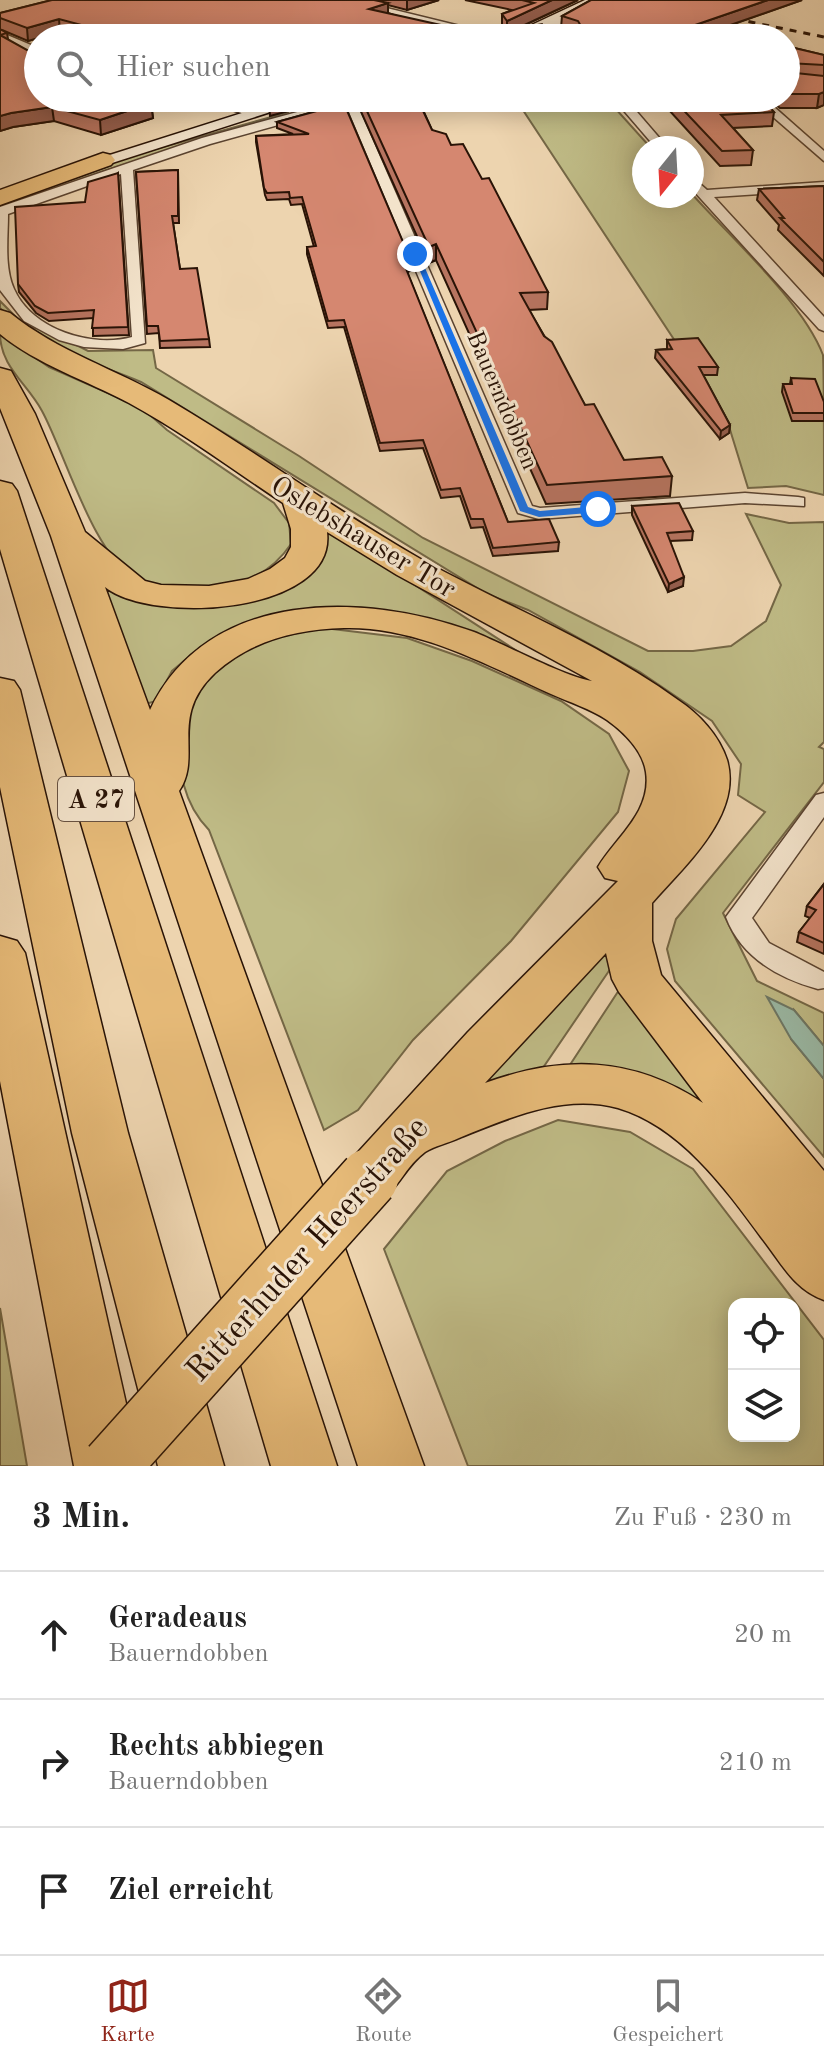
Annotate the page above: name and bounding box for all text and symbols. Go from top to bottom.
search box [24,24,800,112]
icon: search [52,46,96,90]
text: Hier suchen [116,53,271,83]
north arrow [632,136,704,208]
route end [397,236,433,272]
street label: Bauerndobben [461,328,541,474]
street label: Oslebshauser Tor [265,472,460,605]
route start [580,491,616,527]
road number: A 27 [58,777,134,821]
street label: Ritterhuder Heerstraße [181,1111,436,1389]
map controls [728,1298,800,1442]
button: locate [728,1298,800,1370]
button: layers [728,1370,800,1442]
text: 3 Min. [32,1501,130,1535]
text: Zu Fuß · 230 m [614,1505,792,1531]
text: Geradeaus [108,1604,247,1634]
icon: ahead [32,1613,76,1657]
text: 20 m [734,1622,792,1648]
text: Bauerndobben [108,1641,268,1667]
text: Rechts abbiegen [108,1732,325,1762]
icon: right [32,1741,76,1785]
text: 210 m [719,1750,792,1776]
text: Bauerndobben [108,1769,268,1795]
icon: arrive [32,1869,76,1913]
text: Ziel erreicht [108,1876,273,1906]
tab: Karte [100,1974,155,2049]
tab: Route [355,1974,412,2049]
tab: Gespeichert [612,1974,724,2049]

